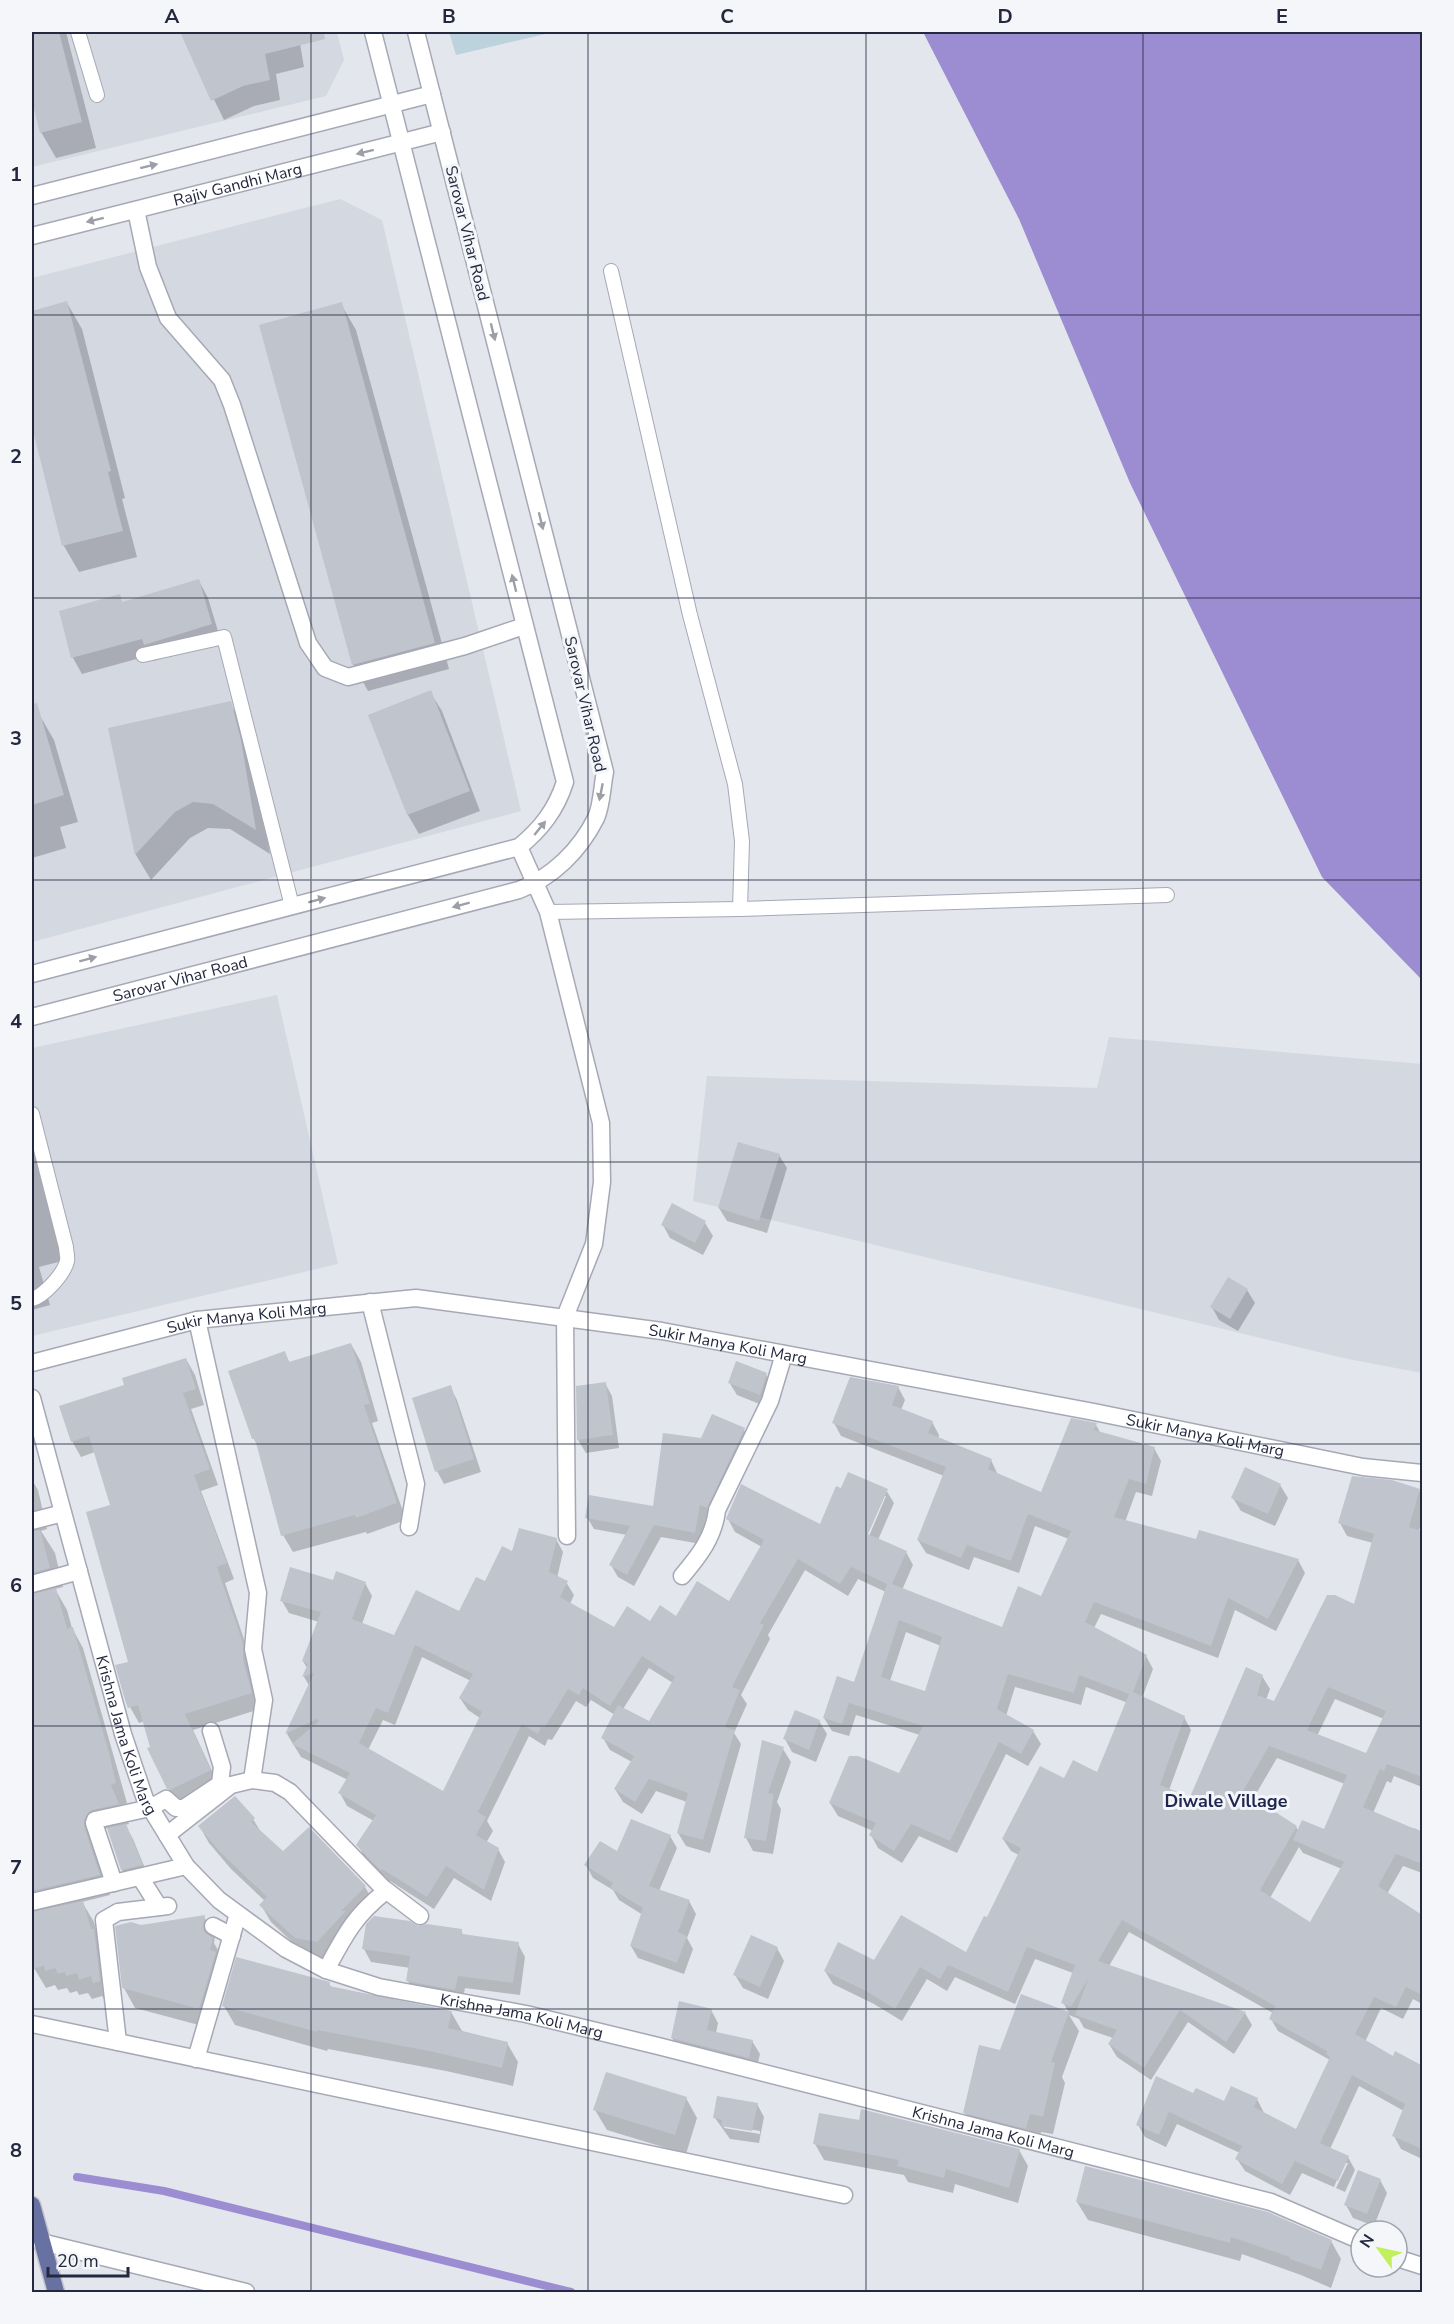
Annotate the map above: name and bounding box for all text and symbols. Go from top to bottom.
text: A [165,3,180,30]
text: B [442,3,456,30]
text: C [720,3,734,30]
text: D [997,3,1013,30]
text: E [1276,3,1288,30]
one-way arrow [356,147,374,157]
street label: Rajiv Gandhi Marg [171,158,304,212]
one-way arrow [140,160,158,170]
text: 1 [10,161,22,188]
street label: Sarovar Vihar Road [440,163,494,303]
one-way arrow [86,216,104,226]
one-way arrow [489,323,499,342]
text: 2 [10,443,22,470]
one-way arrow [537,512,547,531]
one-way arrow [508,574,518,592]
street label: Sarovar Vihar Road [559,634,611,774]
text: 3 [10,725,22,752]
one-way arrow [596,783,605,802]
one-way arrow [533,820,546,836]
one-way arrow [308,894,327,904]
one-way arrow [451,901,470,911]
street label: Sarovar Vihar Road [110,951,250,1007]
one-way arrow [79,954,97,964]
text: 4 [10,1008,22,1035]
text: 5 [10,1290,22,1317]
street label: Sukir Manya Koli Marg [165,1297,327,1339]
street label: Sukir Manya Koli Marg [647,1319,809,1370]
street label: Sukir Manya Koli Marg [1124,1409,1286,1463]
text: 6 [10,1572,22,1599]
street label: Krishna Jama Koli Marg [90,1653,162,1819]
district label: Diwale Village [1165,1789,1288,1813]
text: 7 [10,1854,22,1881]
street label: Krishna Jama Koli Marg [438,1988,605,2044]
street label: Krishna Jama Koli Marg [910,2101,1077,2164]
text: 8 [10,2137,22,2164]
north arrow [1349,2219,1409,2279]
text: N [1355,2230,1380,2252]
scale bar [48,2240,128,2278]
text: 20 m [57,2249,99,2273]

